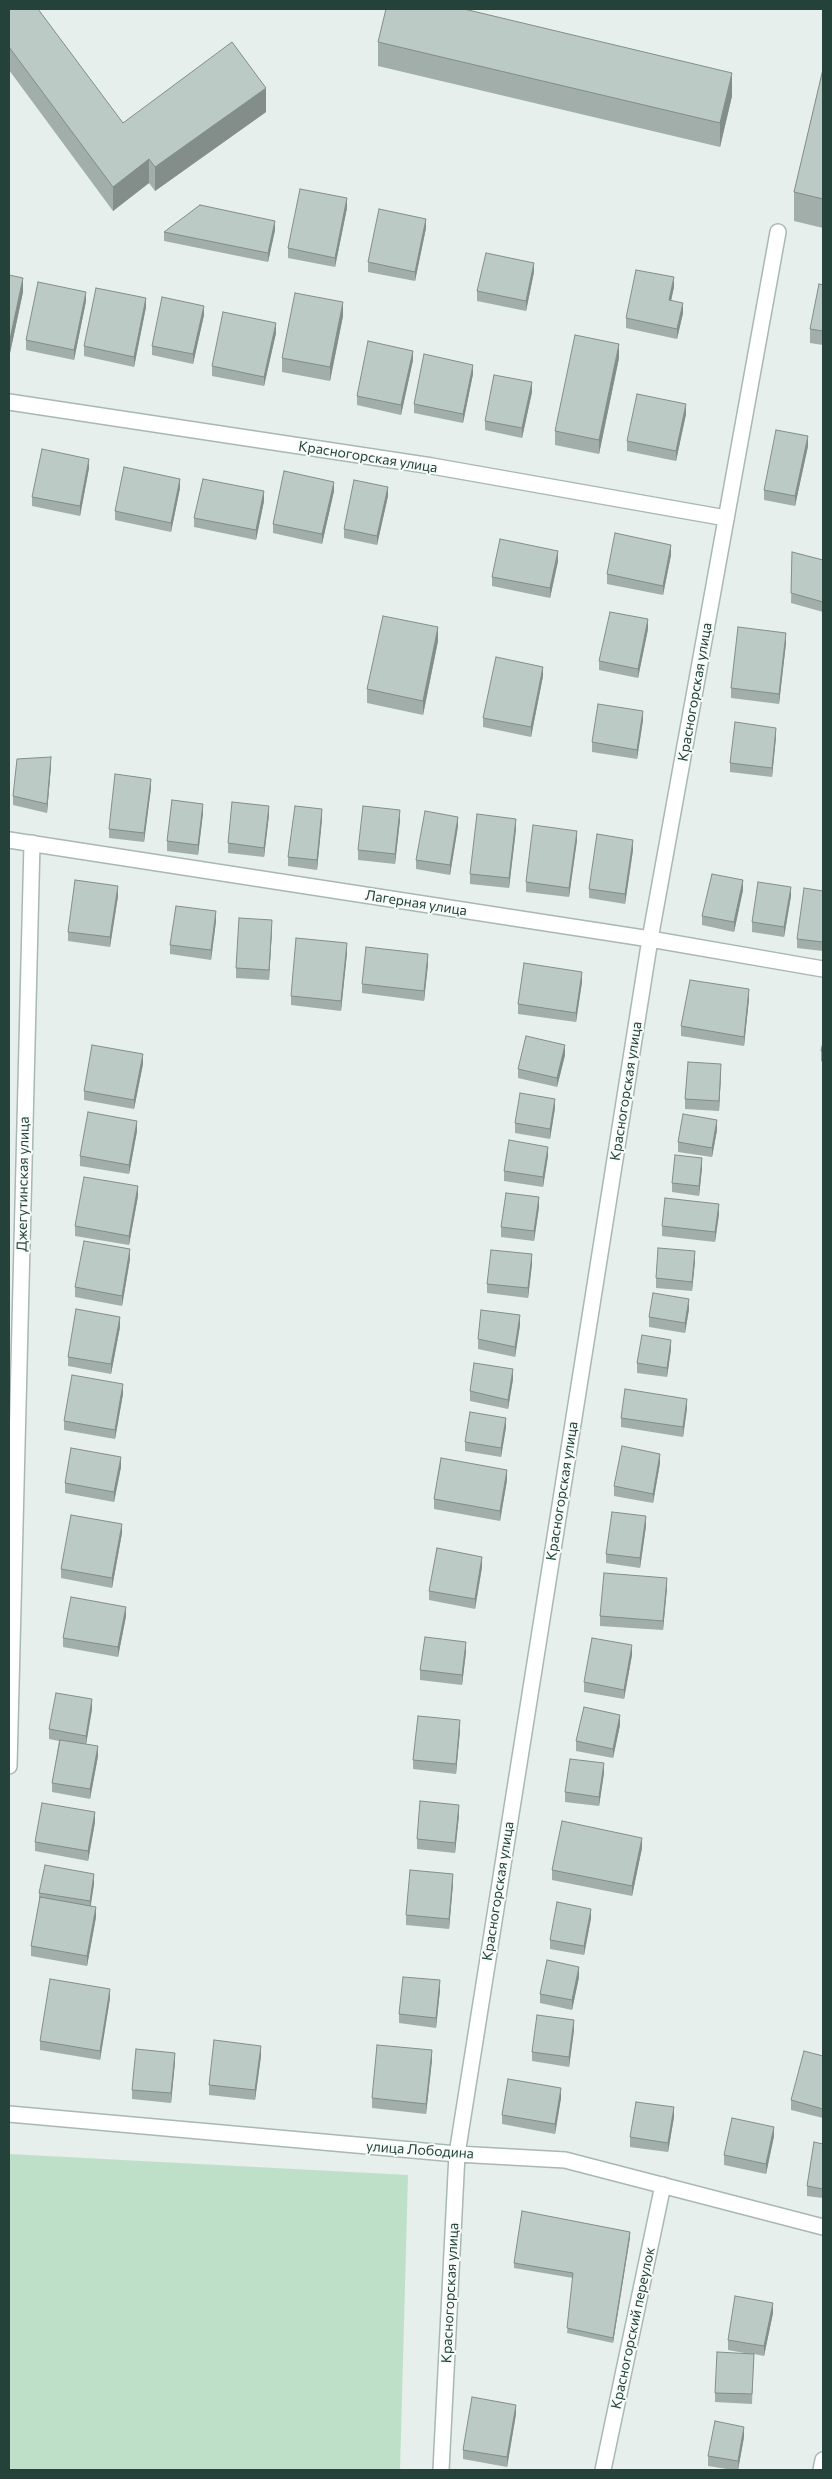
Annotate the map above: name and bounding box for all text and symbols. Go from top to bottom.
street label: Красногорская улица [297,438,439,476]
street label: Красногорская улица [675,621,715,763]
street label: Лагерная улица [364,887,468,919]
street label: Красногорская улица [607,1020,645,1162]
street label: Джегутинская улица [13,1116,33,1252]
street label: Красногорская улица [543,1420,581,1562]
street label: Красногорская улица [479,1820,517,1962]
street label: улица Лободина [366,2138,474,2162]
street label: Красногорская улица [438,2222,462,2364]
street label: Красногорский переулок [608,2245,658,2411]

